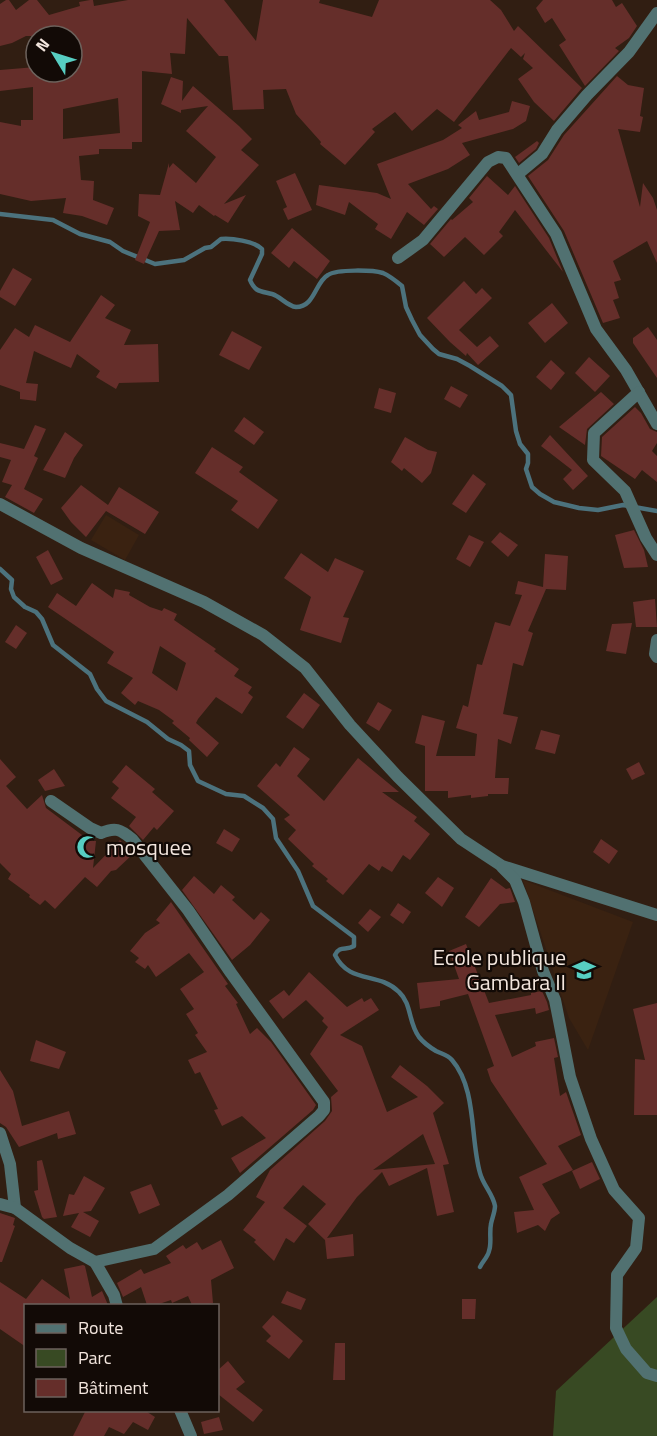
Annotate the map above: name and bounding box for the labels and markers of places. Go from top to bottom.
place label: mosquee [106,830,192,864]
mosque icon: mosquee [75,834,101,860]
place label: Ecole publique Gambara II [433,940,566,999]
school or university icon: Ecole publique Gambara II [571,957,597,983]

